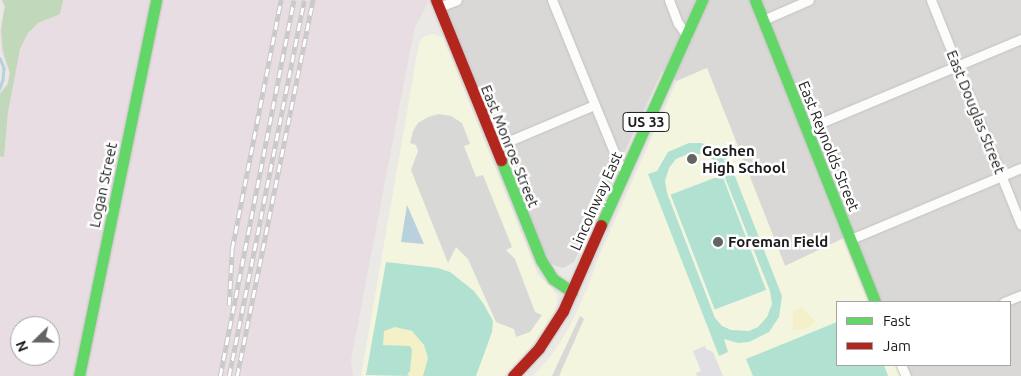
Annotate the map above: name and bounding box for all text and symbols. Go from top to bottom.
street label: East Douglas Street [943,47,1009,177]
street label: East Reynolds Street [795,78,863,214]
street label: East Monroe Street [477,82,543,210]
road number: US 33 [622,110,670,134]
street label: Logan Street [85,141,121,229]
place label: Goshen High School [702,141,785,176]
street label: Lincolnway East [566,149,626,253]
marker: Goshen High School [686,153,698,165]
place label: Foreman Field [728,233,828,251]
marker: Foreman Field [712,236,724,248]
legend [836,301,1011,366]
text: Fast [883,312,910,329]
north arrow [10,316,60,366]
text: Jam [883,337,911,354]
text: N [13,338,31,354]

